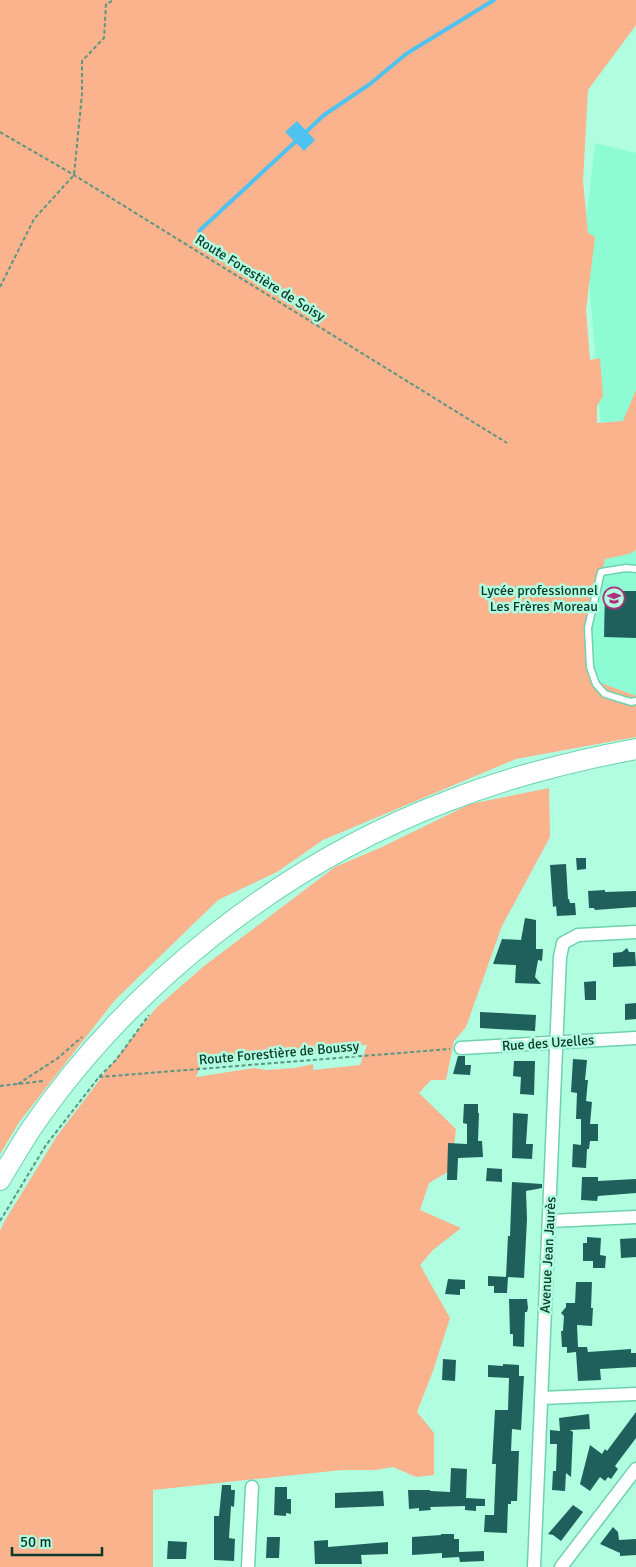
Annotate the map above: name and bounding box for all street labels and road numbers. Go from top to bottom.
street label: Route Forestière de Soisy [192,231,329,325]
street label: Rue des Uzelles [501,1031,595,1055]
street label: Route Forestière de Boussy [198,1037,360,1068]
street label: Avenue Jean Jaurès [536,1196,560,1314]

